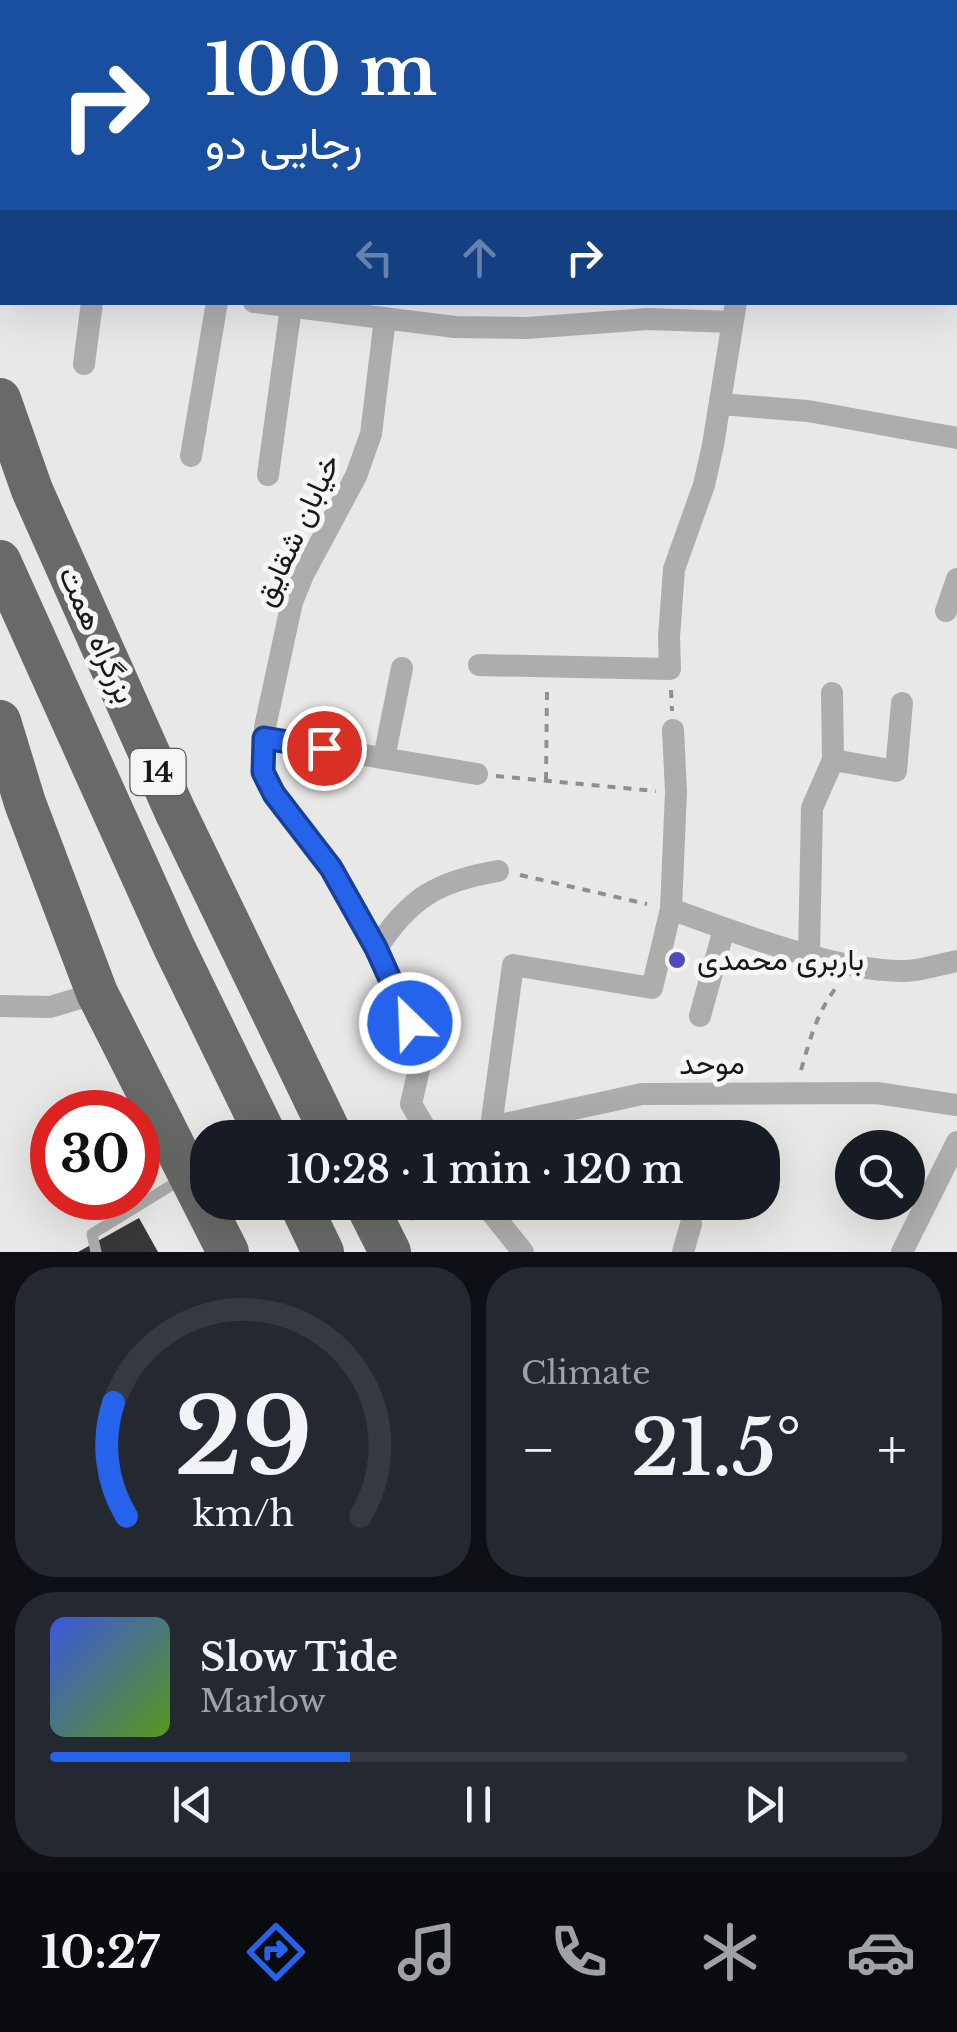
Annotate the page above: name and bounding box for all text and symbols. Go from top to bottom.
text: 100 m [205,27,437,114]
icon: right [40,40,170,170]
text: رجایی دو [205,115,363,171]
icon: left [347,230,402,285]
icon: ahead [452,230,507,285]
icon: right [557,230,612,285]
street label: خیابان شقایق [245,448,348,612]
street label: بزرگراه همت [51,561,144,709]
pin [282,706,367,791]
icon: arrive [297,721,352,776]
road number: 14 [130,749,186,795]
place label: باربری محمدی [697,941,864,978]
marker: باربری محمدی [666,949,688,971]
position arrow [358,971,462,1075]
street label: موحد [679,1045,745,1082]
speed limit sign: 30 [30,1090,160,1220]
map controls [835,1130,925,1220]
button: search [835,1130,925,1220]
text: 10:28 · 1 min · 120 m [286,1146,684,1193]
text: Climate [521,1353,650,1393]
text: 29 [174,1373,312,1502]
text: 21.5° [631,1402,801,1495]
text: − [521,1416,556,1484]
text: + [877,1416,907,1484]
text: km/h [192,1491,294,1536]
text: Slow Tide [200,1634,398,1681]
text: Marlow [200,1681,326,1721]
icon: previous [165,1777,220,1832]
icon: pause [451,1777,506,1832]
icon: next [737,1777,792,1832]
icon: directions [241,1917,311,1987]
icon: music [392,1917,462,1987]
icon: phone [544,1917,614,1987]
icon: climate [695,1917,765,1987]
icon: car [846,1917,916,1987]
text: 10:27 [41,1924,160,1980]

